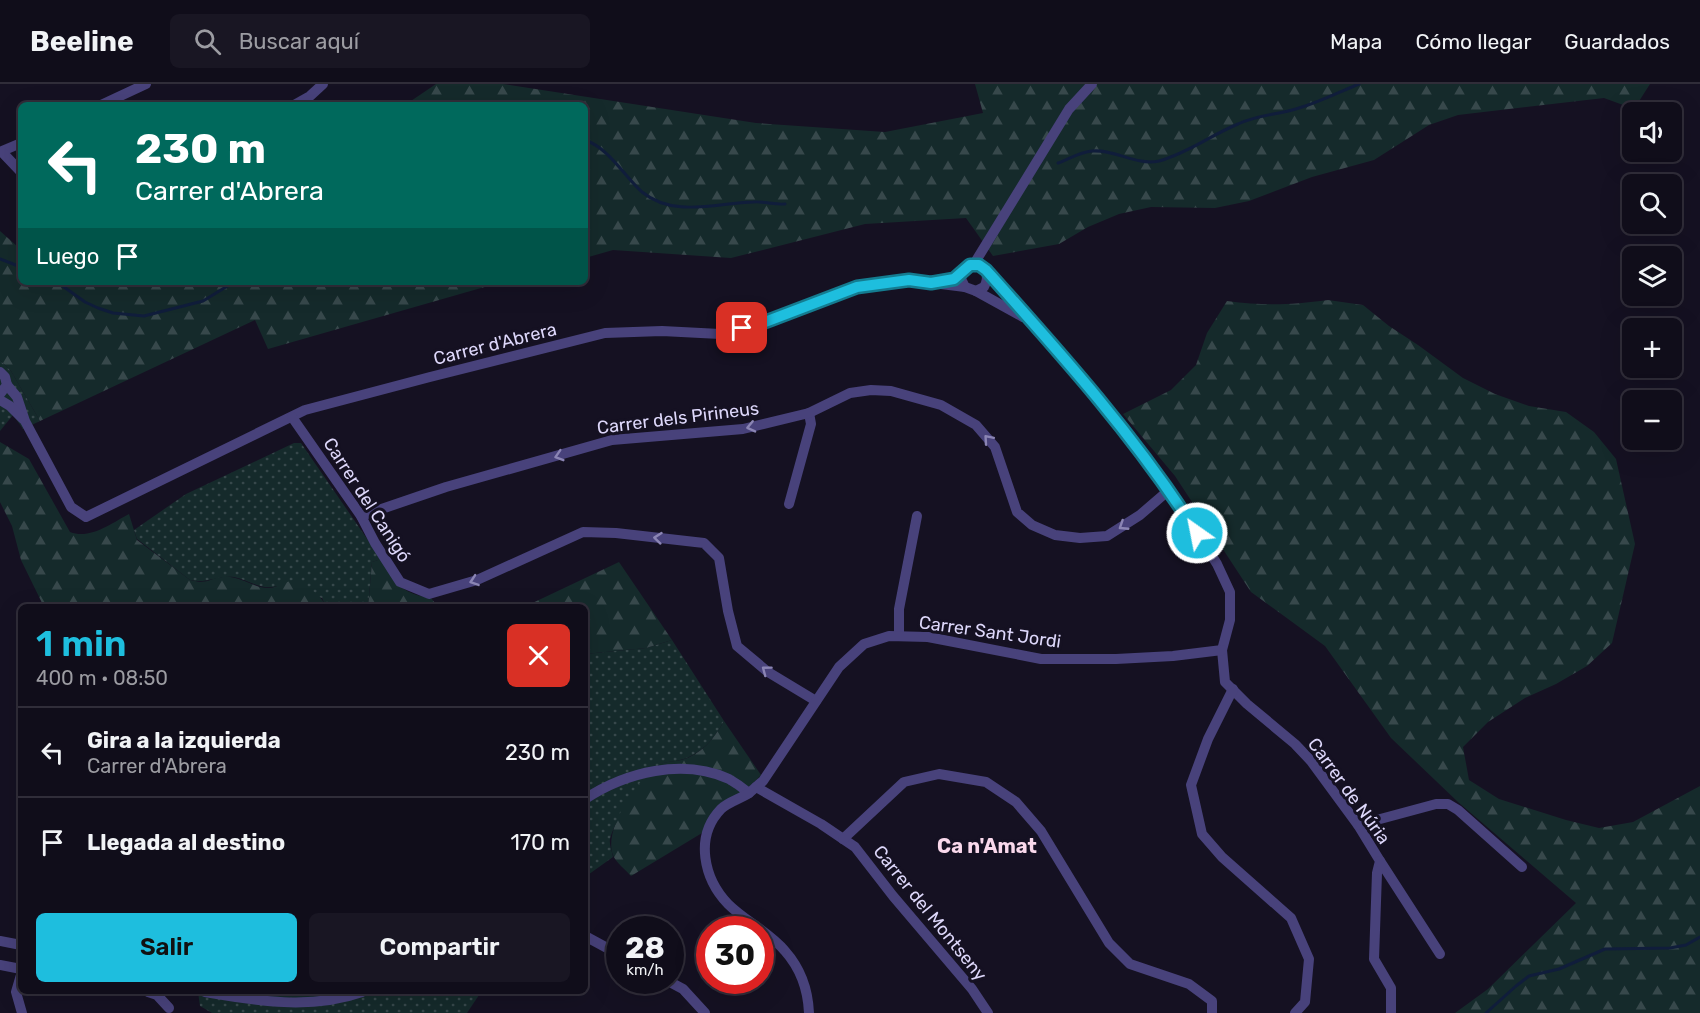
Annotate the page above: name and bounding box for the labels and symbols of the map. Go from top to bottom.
pin [716,302,767,353]
street label: Carrer d'Abrera [431,318,559,370]
street label: Carrer dels Pirineus [596,397,760,439]
one-way arrow [746,420,756,433]
street label: Carrer del Canigó [319,434,415,566]
one-way arrow [984,435,995,446]
one-way arrow [554,449,565,461]
position arrow [1165,501,1229,565]
one-way arrow [1119,519,1130,530]
one-way arrow [654,532,663,545]
one-way arrow [469,573,480,586]
street label: Carrer Sant Jordi [918,611,1062,653]
one-way arrow [762,666,773,677]
street label: Carrer de Núria [1303,734,1395,848]
district label: Ca n'Amat [937,834,1037,858]
street label: Carrer del Montseny [869,841,992,985]
speed limit sign: 30 [696,916,774,994]

